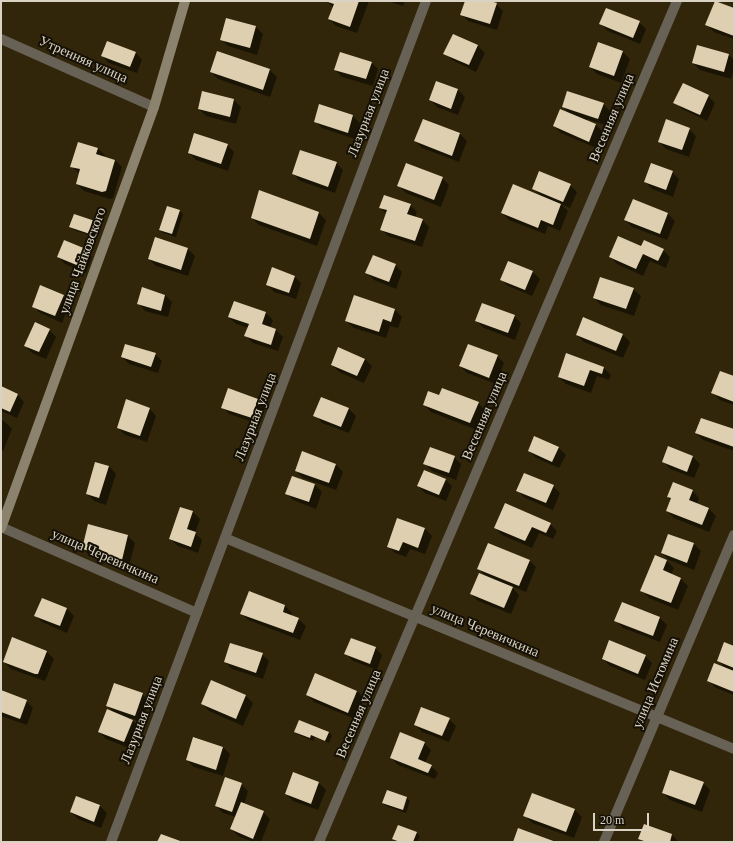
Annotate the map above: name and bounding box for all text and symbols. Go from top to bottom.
street label: Утренняя улица [36,33,130,87]
street label: Лазурная улица [344,67,394,159]
street label: Весенняя улица [586,71,638,165]
street label: улица Чайковского [56,205,110,317]
street label: Весенняя улица [459,369,511,463]
street label: Лазурная улица [231,371,281,463]
street label: улица Черевичкина [49,526,161,588]
street label: улица Черевичкина [428,601,542,661]
street label: улица Истомина [629,635,683,731]
street label: Весенняя улица [333,667,385,761]
street label: Лазурная улица [117,674,167,766]
scale bar [595,805,651,831]
text: 20 m [600,813,624,827]

